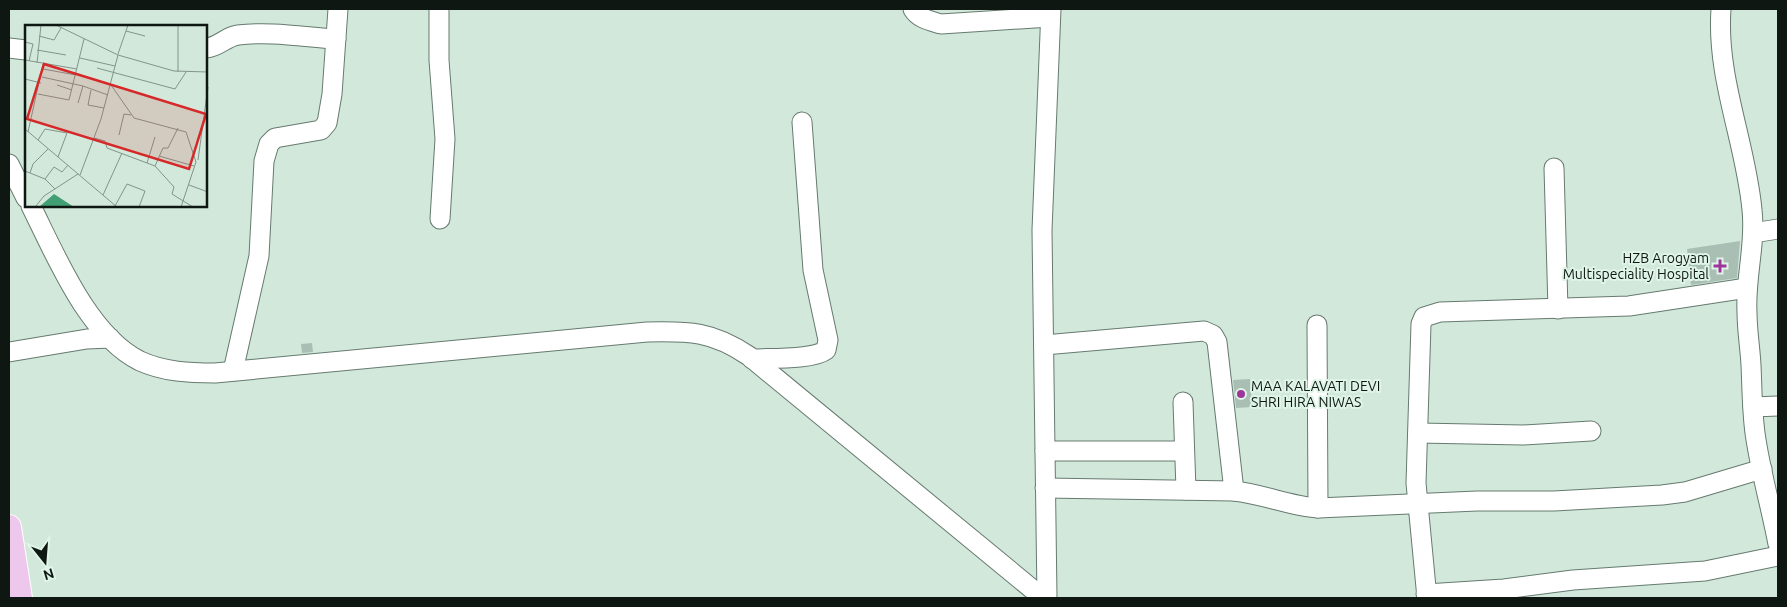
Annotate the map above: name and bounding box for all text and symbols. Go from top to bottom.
inset map [25,25,208,208]
place label: HZB Arogyam Multispeciality Hospital [1563,250,1709,282]
marker: HZB Arogyam Multispeciality Hospital [1713,259,1727,273]
place label: MAA KALAVATI DEVI SHRI HIRA NIWAS [1251,378,1380,410]
marker: MAA KALAVATI DEVI SHRI HIRA NIWAS [1235,388,1247,400]
north arrow [20,537,70,587]
text: N [41,565,56,584]

